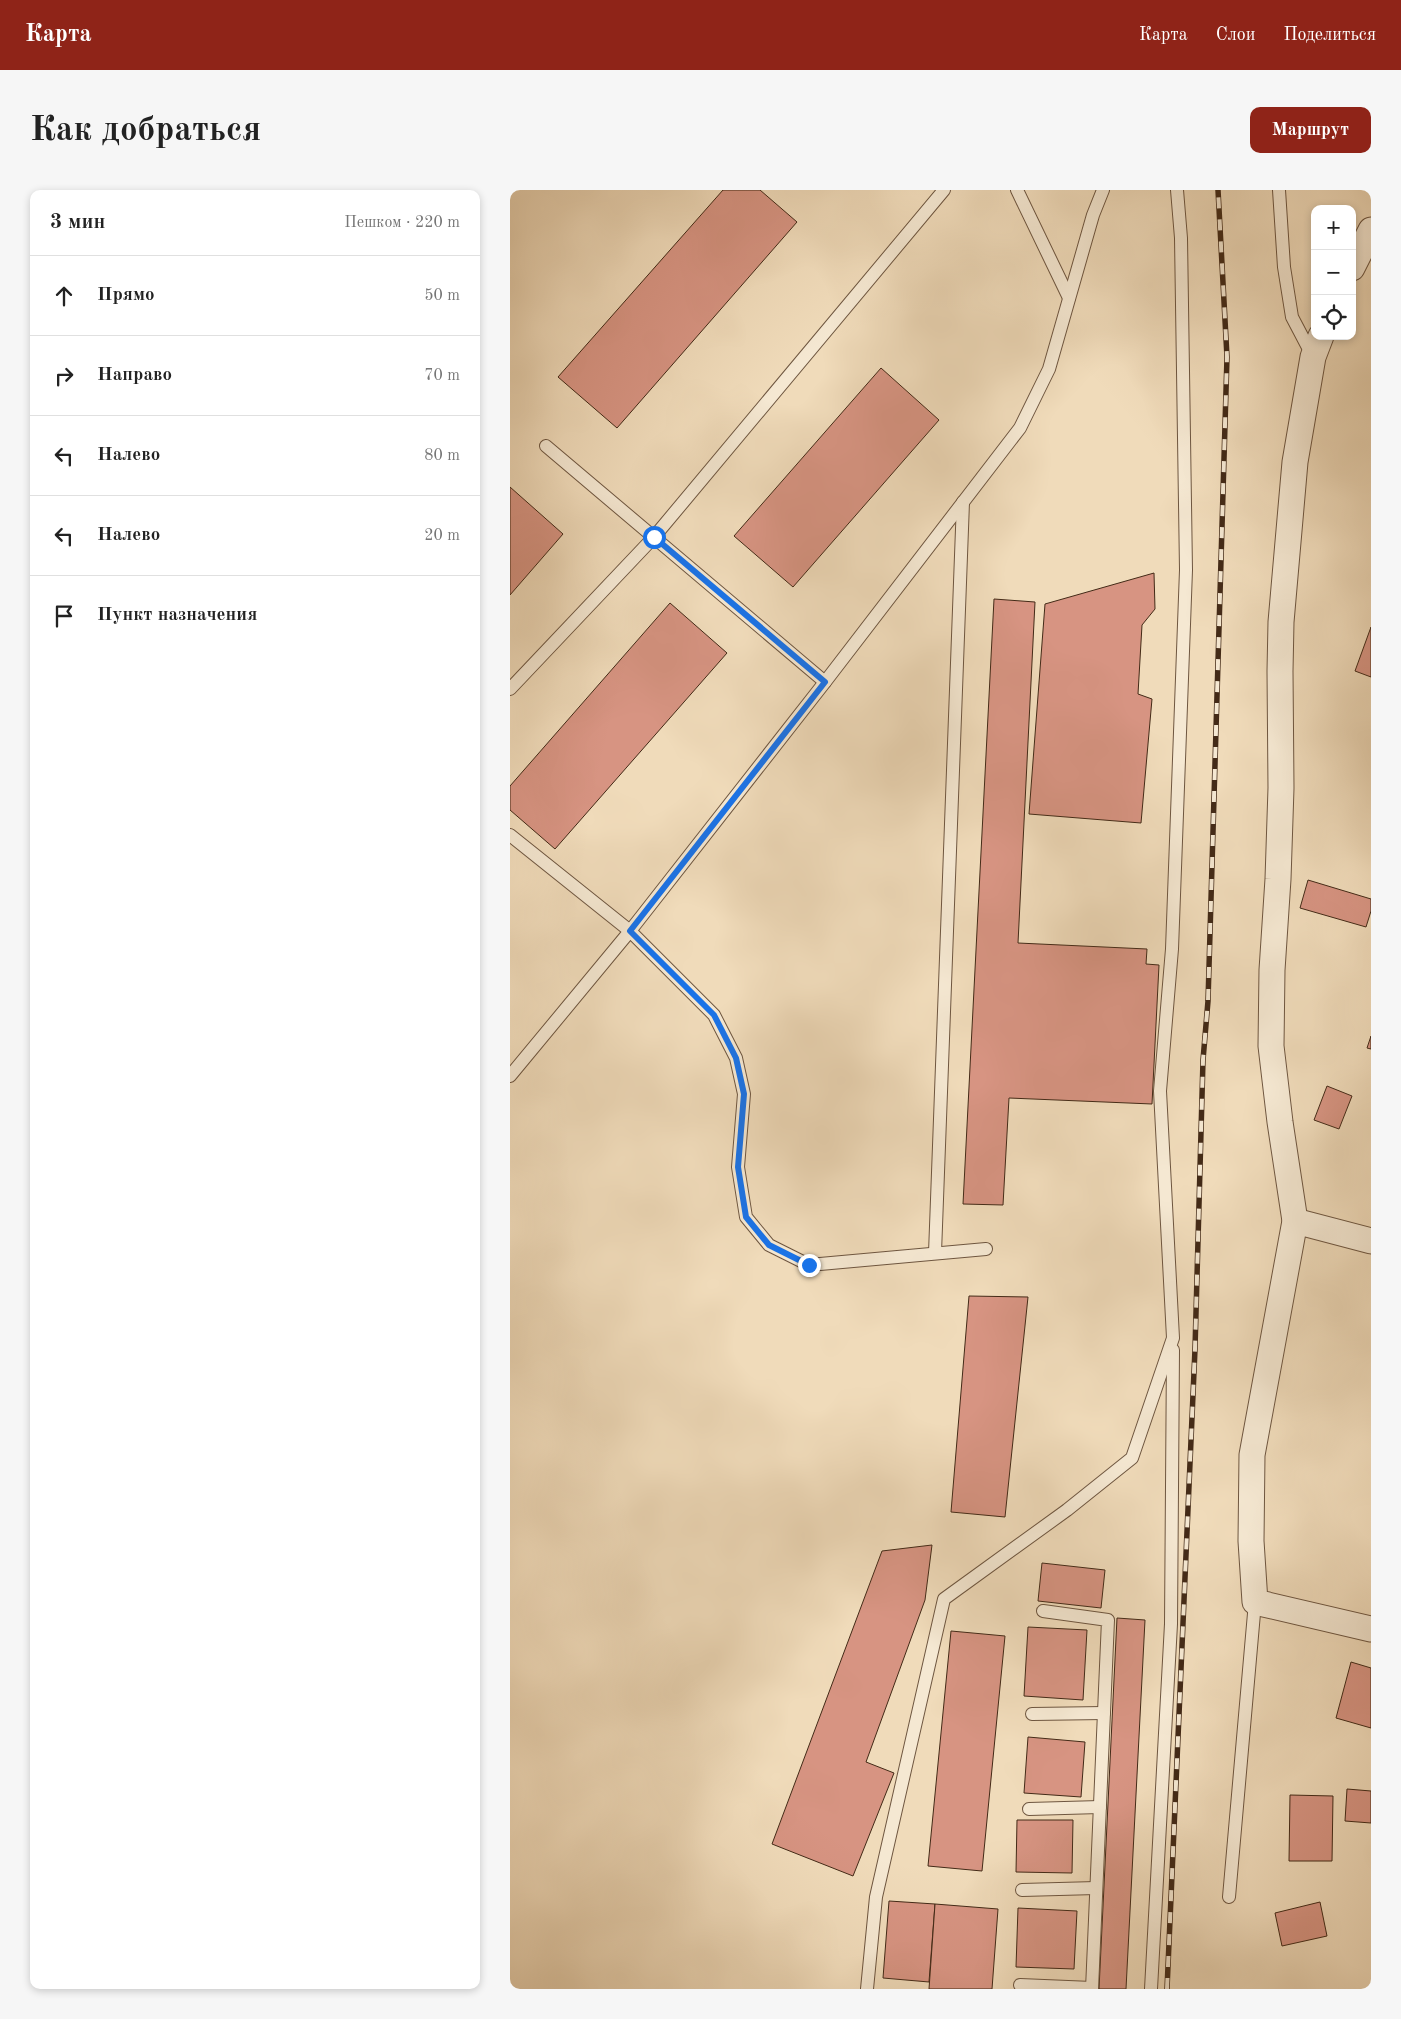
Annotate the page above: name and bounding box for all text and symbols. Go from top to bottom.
text: Карта [25,23,92,47]
text: Карта [1139,26,1188,44]
text: Слои [1216,26,1255,44]
text: Поделиться [1283,26,1376,44]
button: Маршрут [1250,107,1371,153]
text: Как добраться [30,113,261,148]
map controls [1311,205,1356,340]
button: + [1311,205,1356,250]
text: 3 мин [50,212,105,233]
text: Пешком · 220 m [344,215,460,231]
button: − [1311,250,1356,295]
icon: ahead [50,282,78,310]
text: Прямо [97,286,155,305]
text: 50 m [424,288,460,304]
button: locate [1311,295,1356,340]
icon: right [50,362,78,390]
text: Направо [97,366,172,385]
text: 70 m [424,368,460,384]
icon: left [50,442,78,470]
text: Налево [97,446,160,465]
text: 80 m [424,448,460,464]
icon: left [50,522,78,550]
text: Налево [97,526,160,545]
route start [643,526,666,549]
text: 20 m [424,528,460,544]
icon: arrive [50,602,78,630]
text: Пункт назначения [97,606,257,625]
route end [798,1254,821,1277]

